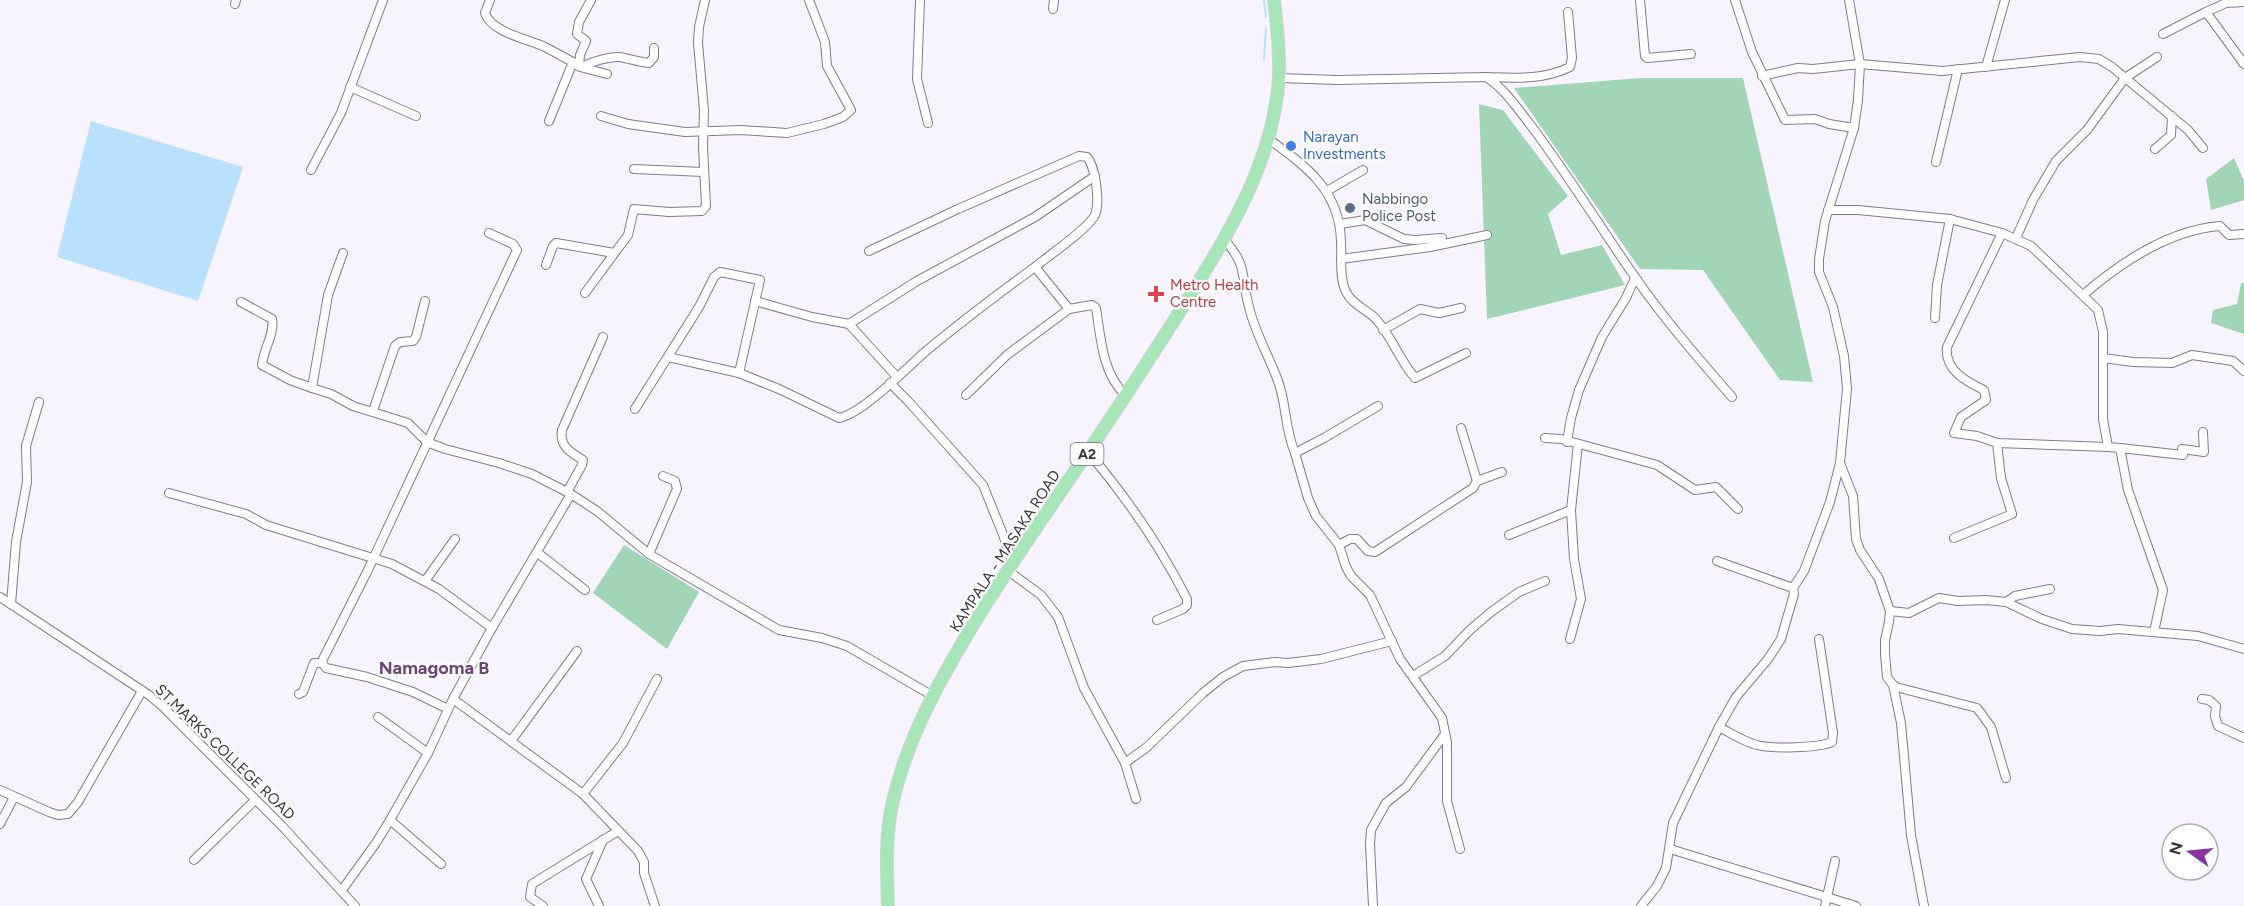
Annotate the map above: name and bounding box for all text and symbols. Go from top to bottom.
place label: Narayan Investments [1303,128,1386,163]
marker: Narayan Investments [1284,139,1298,153]
place label: Nabbingo Police Post [1362,190,1436,225]
marker: Nabbingo Police Post [1343,201,1357,215]
place label: Metro Health Centre [1170,276,1258,311]
marker: Metro Health Centre [1147,285,1165,303]
road number: A2 [1070,443,1104,465]
street label: KAMPALA - MASAKA ROAD [946,467,1064,635]
district label: Namagoma B [379,657,489,679]
street label: ST.MARKS COLLEGE ROAD [151,680,299,824]
north arrow [2160,822,2220,882]
text: N [2165,840,2187,857]

